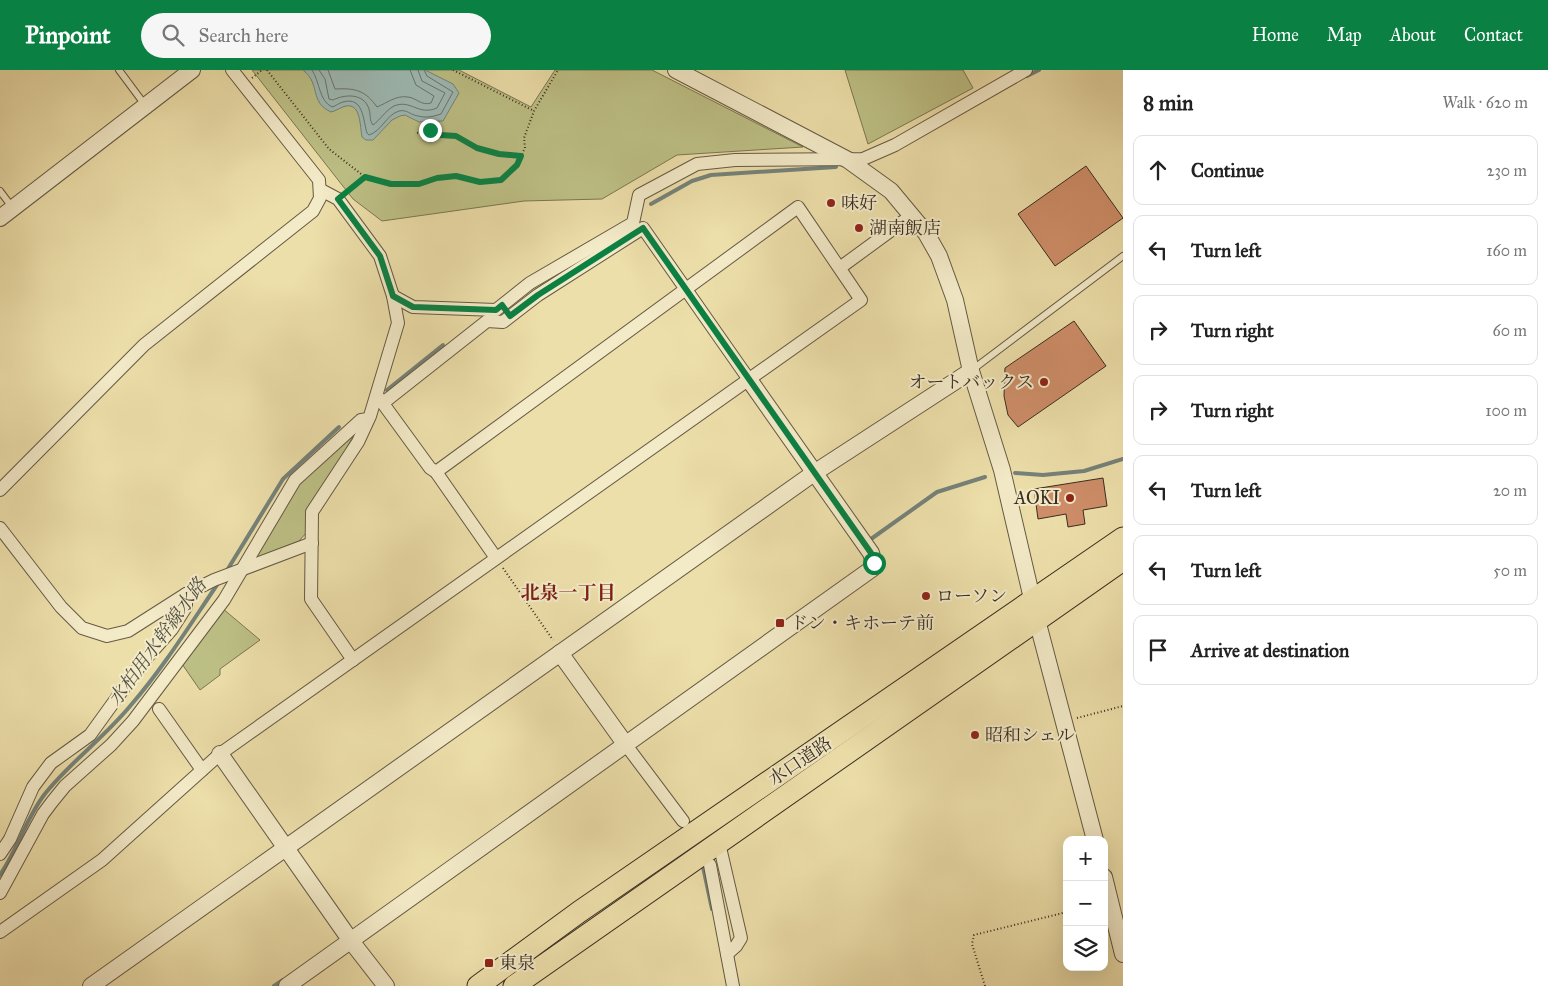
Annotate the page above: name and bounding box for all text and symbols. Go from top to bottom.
search box [141,13,491,58]
text: Pinpoint [25,20,111,50]
icon: search [159,21,187,49]
text: Search here [199,24,289,47]
text: Home [1252,24,1299,46]
text: Map [1327,24,1362,46]
text: About [1390,24,1436,46]
text: Contact [1464,24,1523,46]
text: 8 min [1143,90,1193,116]
text: Walk · 620 m [1442,93,1528,112]
route end [419,119,442,142]
icon: ahead [1144,156,1172,184]
text: Continue [1191,159,1264,182]
text: 230 m [1487,161,1527,180]
place label: 味好 [841,192,877,214]
marker: 味好 [825,197,837,209]
place label: 湖南飯店 [869,217,941,239]
marker: 湖南飯店 [853,222,865,234]
icon: left [1144,236,1172,264]
text: Turn left [1191,239,1261,262]
text: 160 m [1486,241,1527,260]
icon: right [1144,316,1172,344]
text: Turn right [1191,319,1274,342]
text: 60 m [1493,321,1527,340]
place label: オートバックス [909,371,1034,393]
marker: オートバックス [1038,376,1050,388]
icon: right [1144,396,1172,424]
text: Turn right [1191,399,1274,422]
text: 100 m [1485,401,1527,420]
icon: left [1144,476,1172,504]
text: Turn left [1191,479,1261,502]
text: 20 m [1493,481,1527,500]
place label: AOKI [1013,487,1060,509]
marker: AOKI [1064,492,1076,504]
route start [863,552,886,575]
icon: left [1144,556,1172,584]
text: Turn left [1191,559,1261,582]
text: 50 m [1493,561,1527,580]
water label: 水柏用水幹線水路 [103,572,212,710]
district label: 北泉一丁目 [520,581,616,604]
place label: ローソン [936,585,1007,607]
marker: ローソン [920,590,932,602]
place label: ドン・キホーテ前 [790,612,934,634]
marker: ドン・キホーテ前 [774,617,786,629]
icon: arrive [1144,636,1172,664]
text: Arrive at destination [1191,639,1349,662]
place label: 昭和シェル [985,724,1075,746]
marker: 昭和シェル [969,729,981,741]
street label: 水口道路 [764,732,836,790]
map controls [1063,836,1108,971]
button: + [1063,836,1108,881]
button: − [1063,881,1108,926]
button: layers [1063,926,1108,971]
place label: 東泉 [499,952,535,974]
marker: 東泉 [483,957,495,969]

